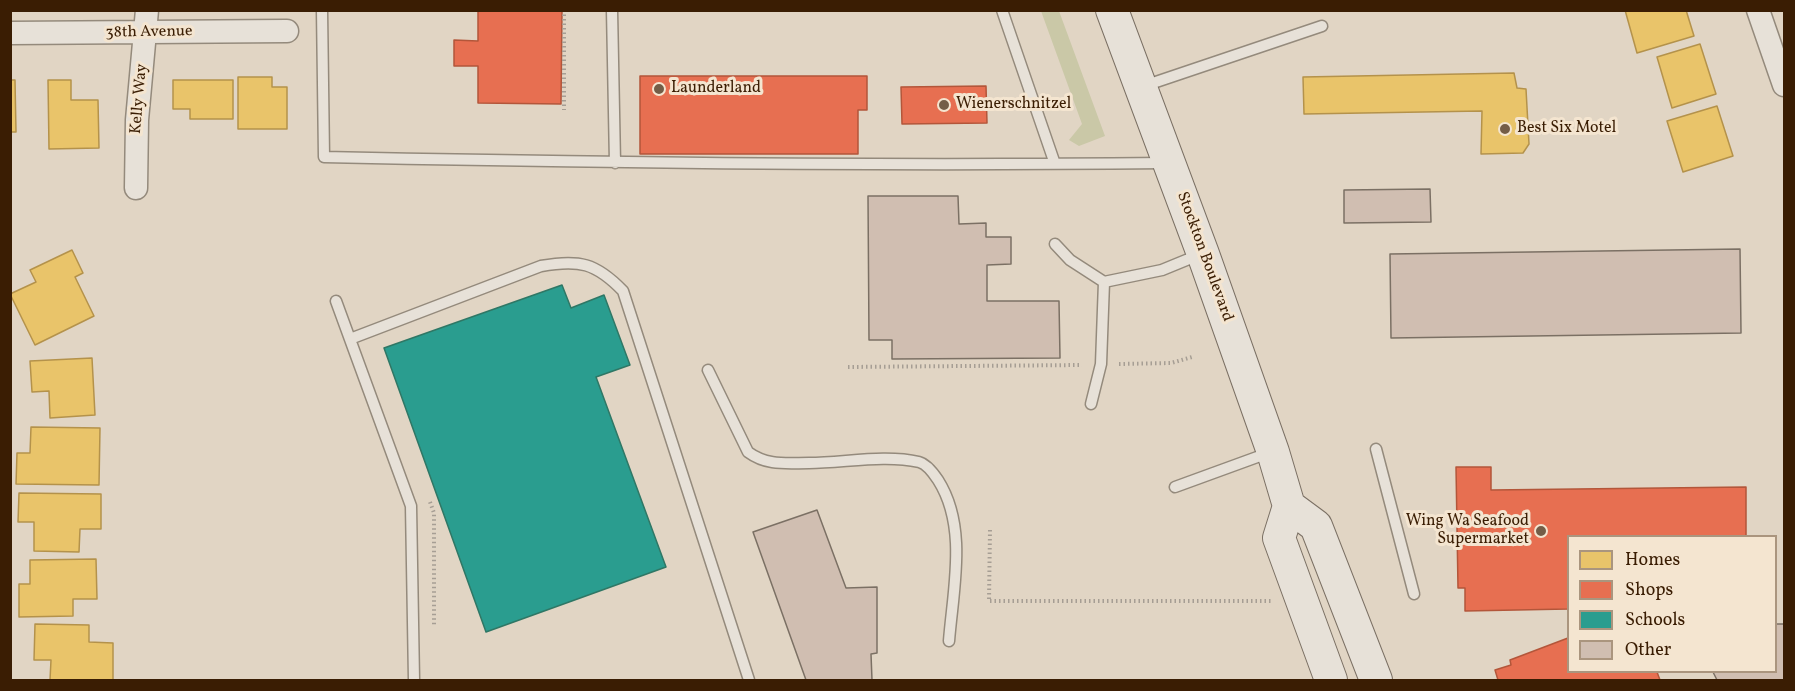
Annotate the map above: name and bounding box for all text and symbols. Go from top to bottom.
street label: 38th Avenue [105,23,193,43]
street label: Kelly Way [127,63,153,135]
place label: Launderland [671,79,761,99]
marker: Launderland [652,82,666,96]
place label: Wienerschnitzel [956,95,1071,115]
marker: Wienerschnitzel [937,98,951,112]
place label: Best Six Motel [1517,119,1616,139]
marker: Best Six Motel [1498,122,1512,136]
street label: Stockton Boulevard [1172,189,1236,325]
place label: Wing Wa Seafood Supermarket [1406,512,1529,550]
marker: Wing Wa Seafood Supermarket [1534,524,1548,538]
legend [1567,535,1777,673]
text: Homes [1625,548,1680,573]
text: Shops [1625,578,1673,603]
text: Schools [1625,608,1685,633]
text: Other [1625,638,1671,663]

